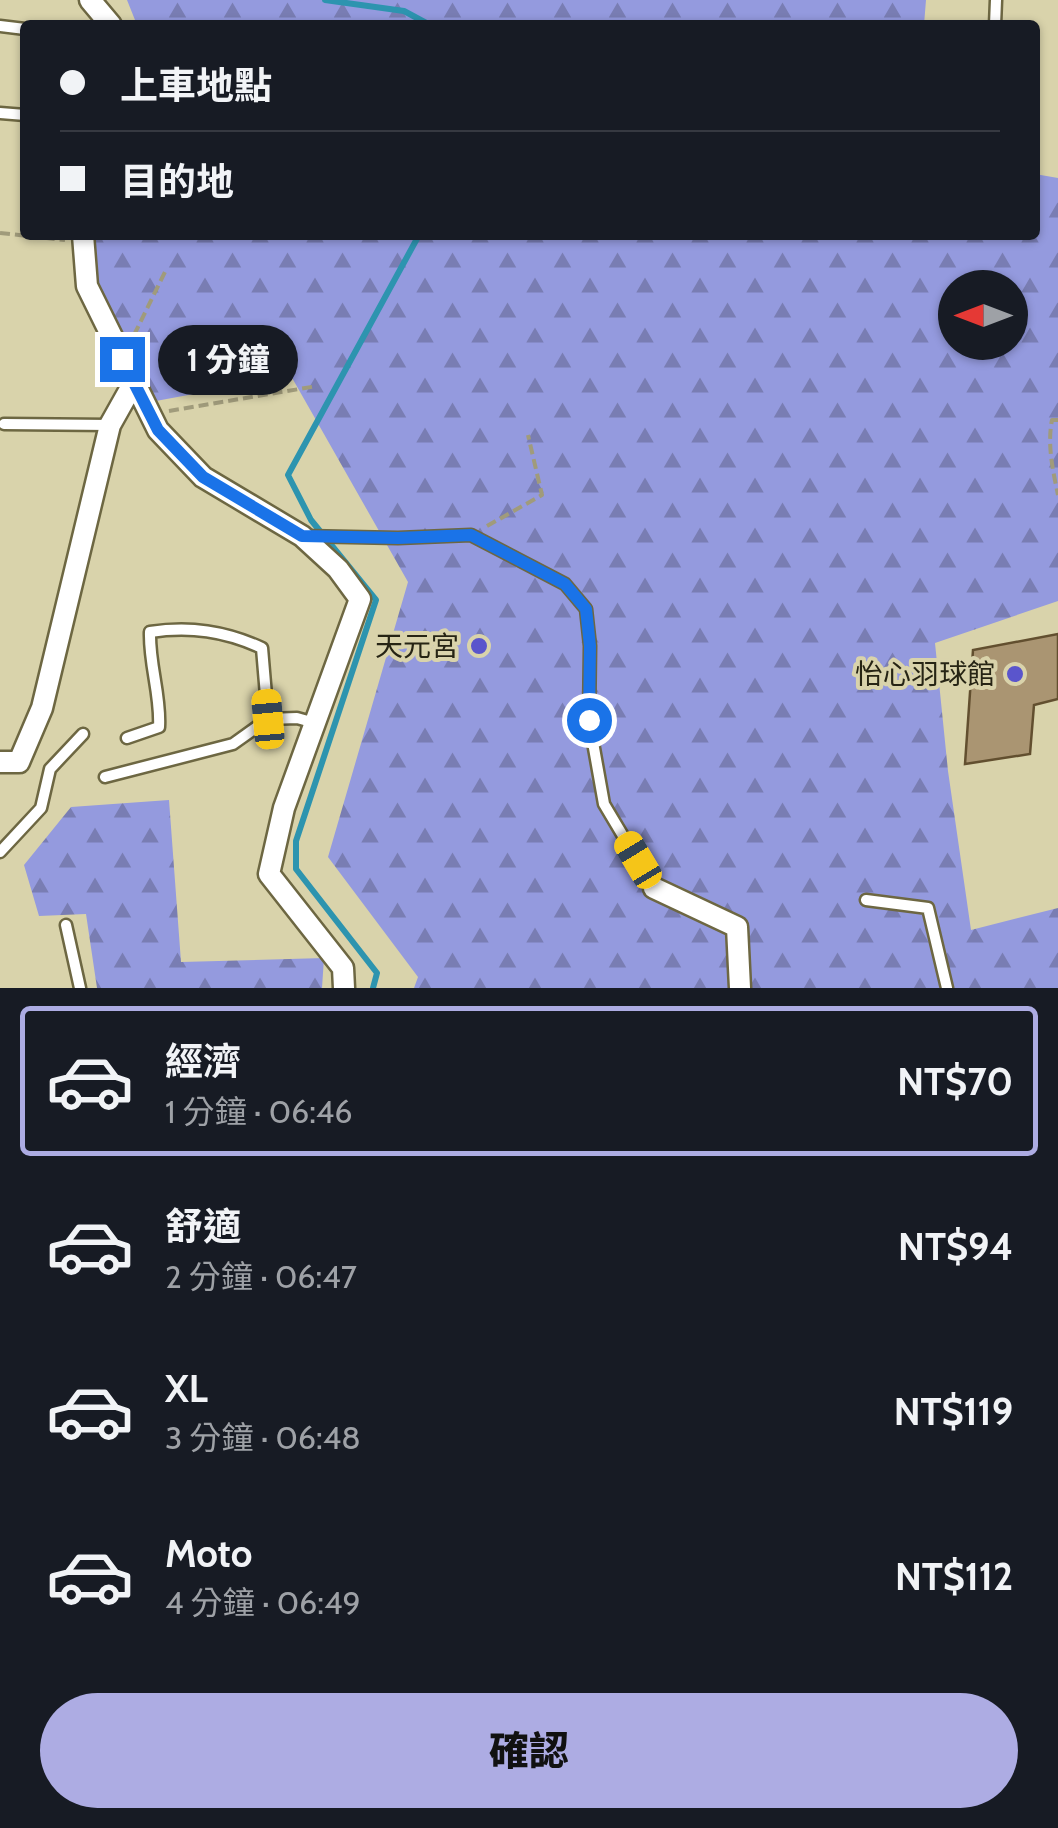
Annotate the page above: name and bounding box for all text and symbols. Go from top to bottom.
text: 上車地點 [120,62,272,109]
text: 目的地 [120,158,234,205]
north arrow [938,270,1028,360]
map controls [938,270,1028,360]
callout: 1 分鐘 [157,324,297,394]
route end [100,337,145,382]
text: 1 分鐘 [186,340,270,379]
place label: 天元宮 [375,629,459,663]
marker: 天元宮 [468,635,490,657]
place label: 怡心羽球館 [855,657,995,691]
marker: 怡心羽球館 [1004,663,1026,685]
car [250,688,286,750]
route start [567,698,612,743]
car [610,827,666,893]
icon: car [45,1036,135,1126]
text: 經濟 [165,1038,241,1085]
text: NT$70 [897,1058,1013,1105]
text: 1 分鐘 · 06:46 [165,1092,353,1131]
icon: car [45,1201,135,1291]
text: 舒適 [165,1203,241,1250]
text: NT$94 [898,1223,1013,1270]
text: 2 分鐘 · 06:47 [165,1257,357,1296]
text: XL [165,1365,208,1412]
icon: car [45,1366,135,1456]
text: NT$119 [894,1388,1013,1435]
text: 3 分鐘 · 06:48 [165,1418,361,1457]
text: Moto [165,1530,252,1577]
icon: car [45,1531,135,1621]
text: NT$112 [895,1553,1013,1600]
text: 4 分鐘 · 06:49 [165,1583,361,1622]
button: 確認 [40,1693,1018,1808]

